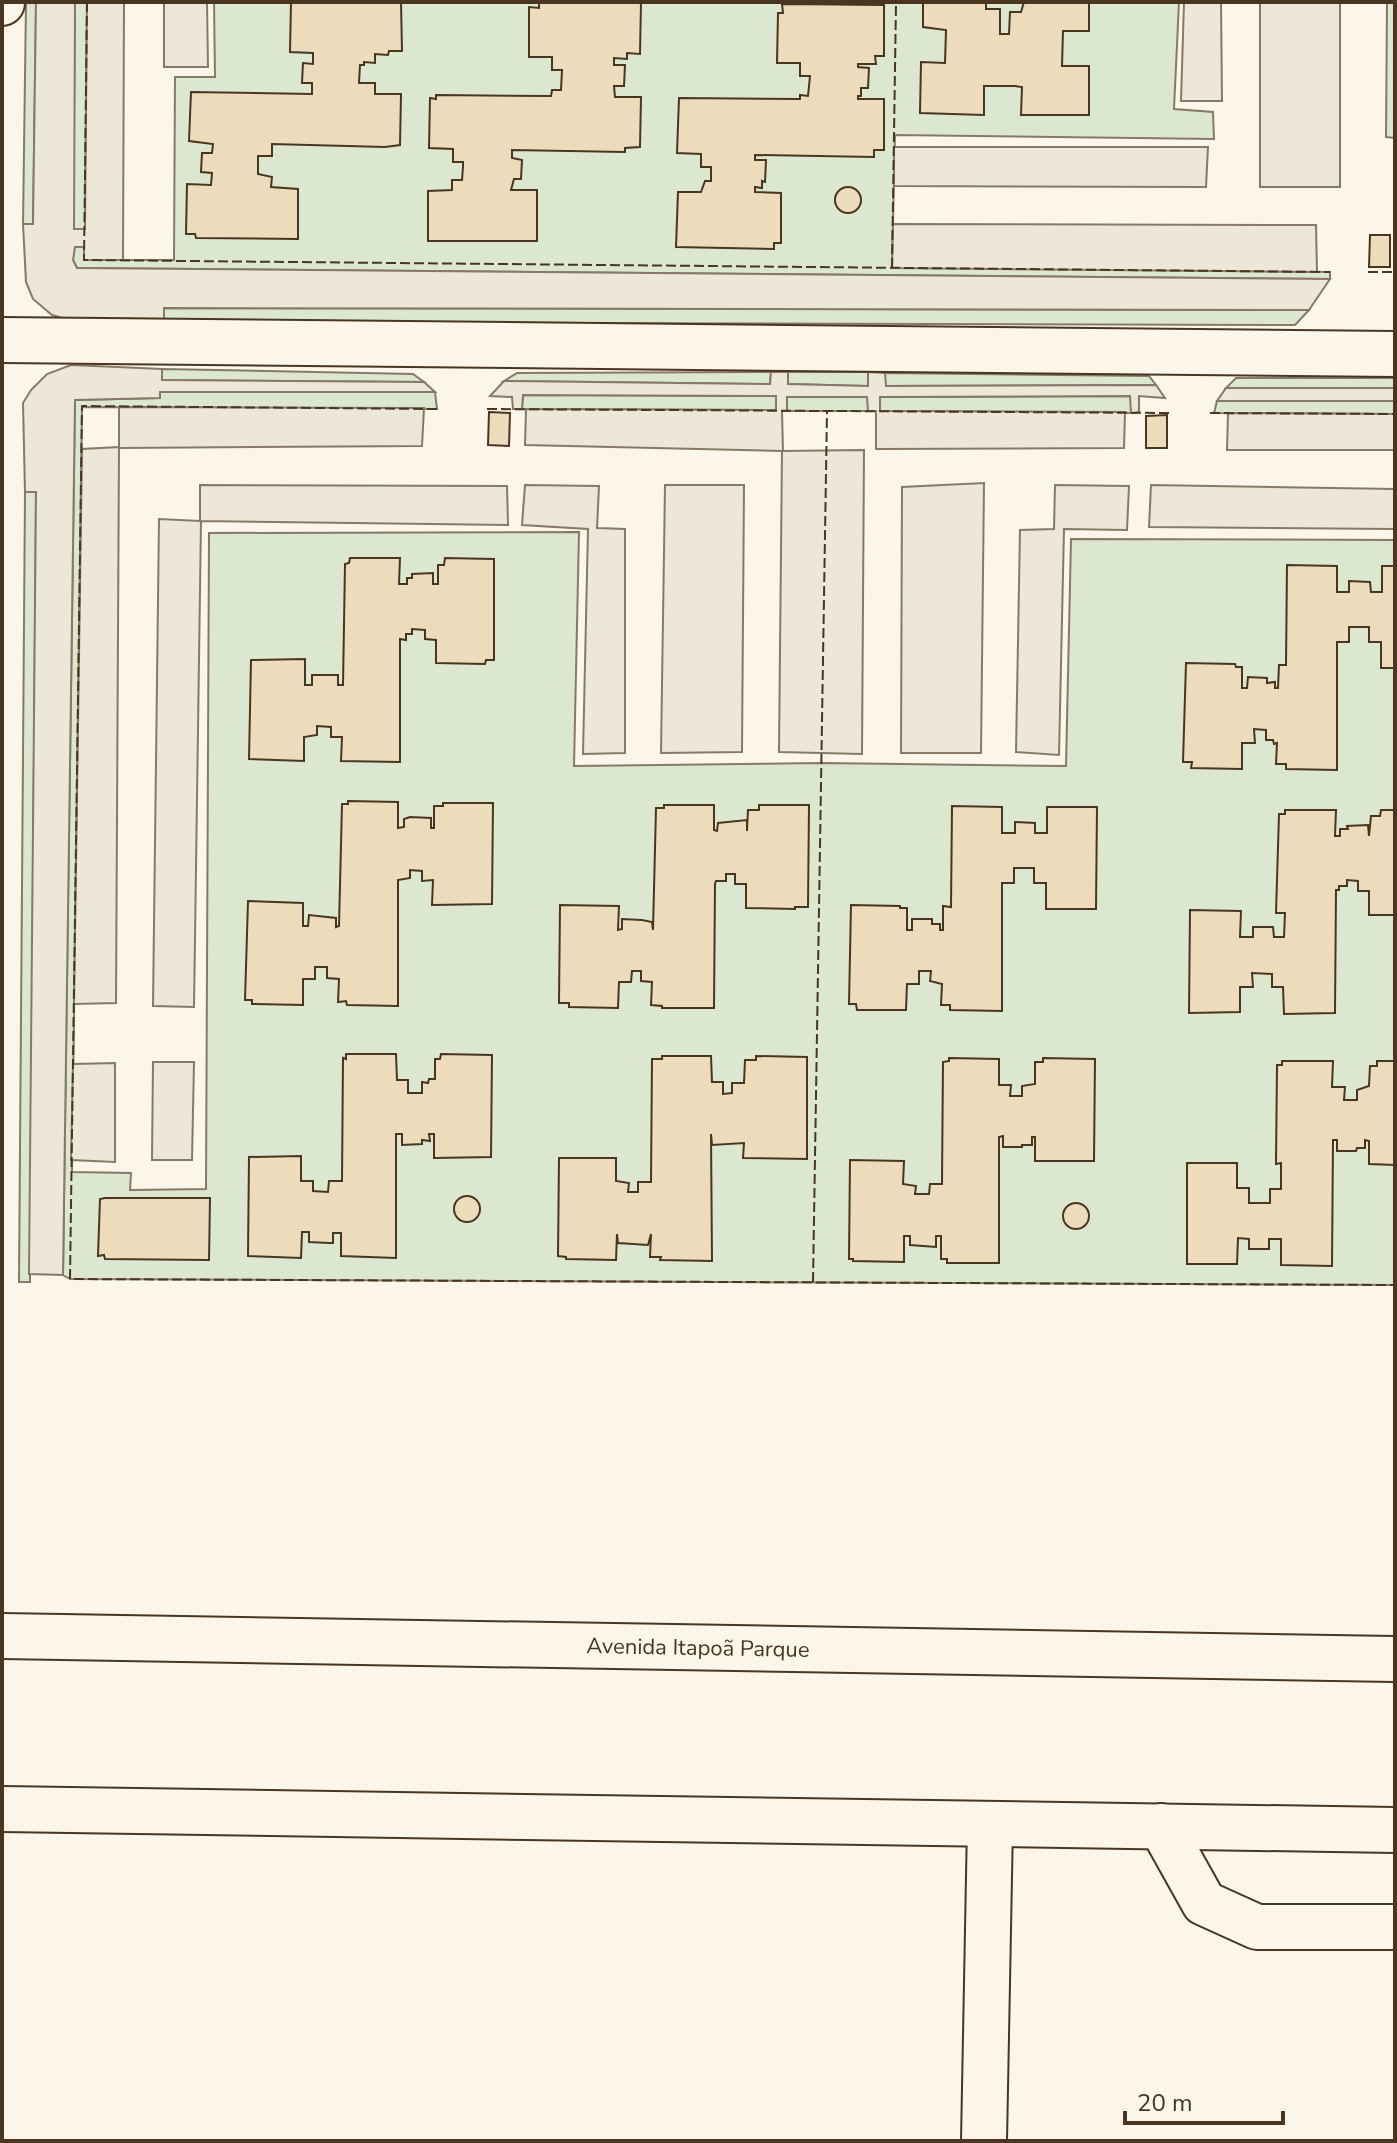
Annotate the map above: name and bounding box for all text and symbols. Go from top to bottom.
street label: Avenida Itapoã Parque [586,1631,810,1665]
scale bar [1125,2075,1283,2125]
text: 20 m [1137,2087,1193,2119]

